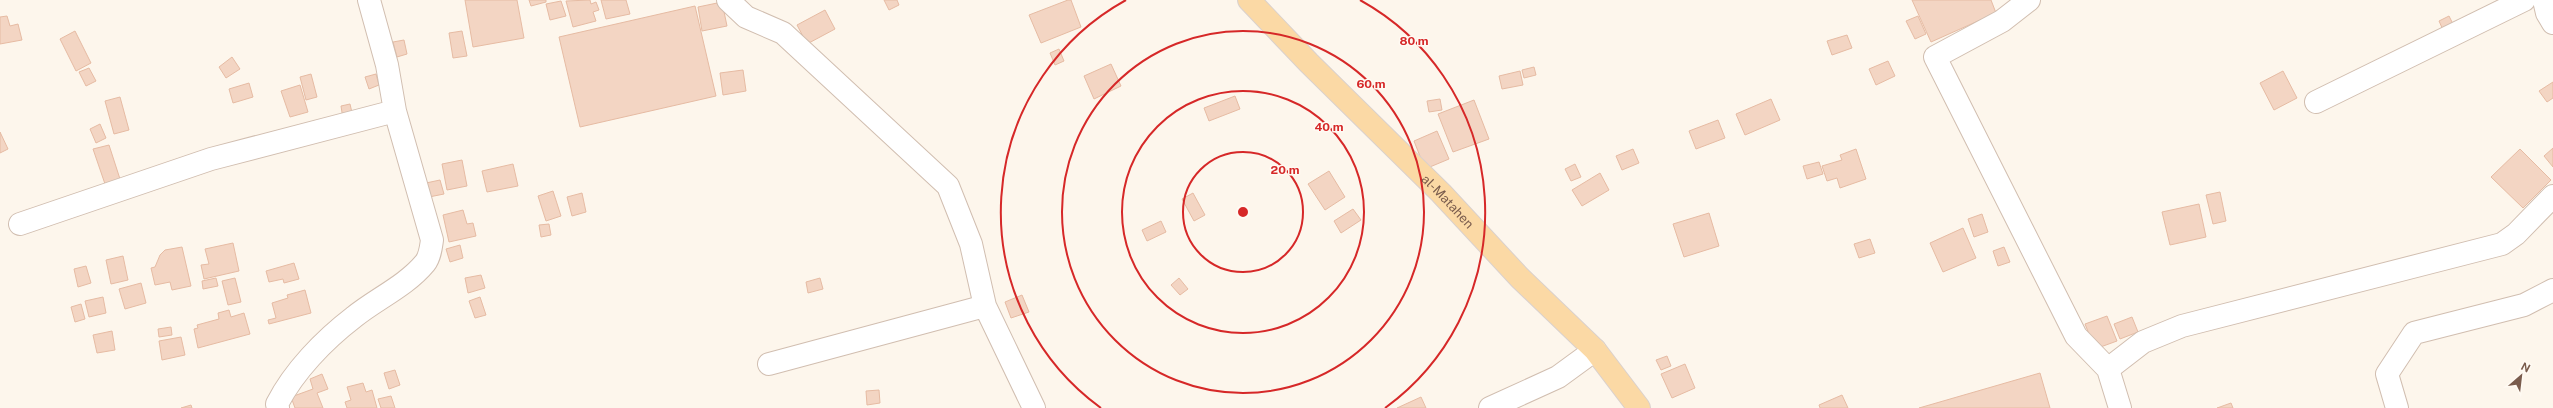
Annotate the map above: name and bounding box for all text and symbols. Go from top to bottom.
text: 80 m [1399,34,1429,48]
text: 60 m [1356,77,1386,91]
text: 40 m [1314,120,1344,134]
text: 20 m [1271,163,1300,177]
street label: al-Matahen [1419,171,1477,231]
centre of rings [1236,205,1250,219]
north arrow [2501,356,2541,396]
text: N [2519,360,2532,374]

